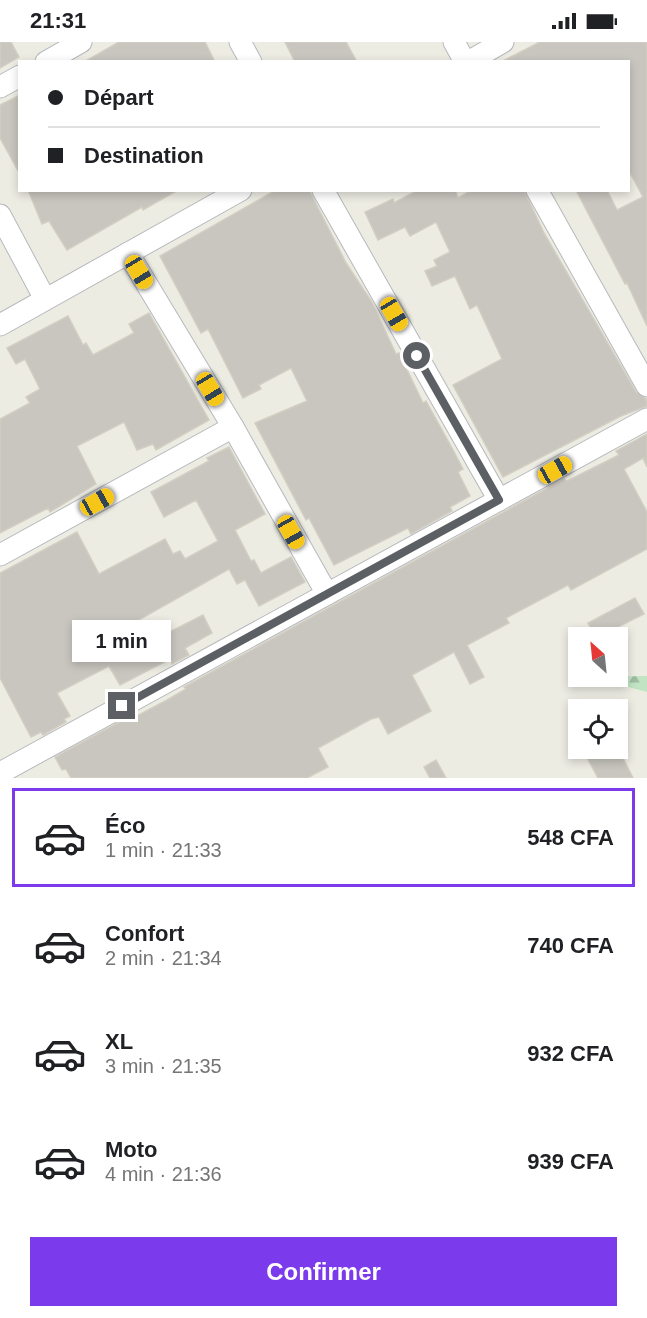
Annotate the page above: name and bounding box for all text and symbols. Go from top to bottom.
text: 21:31 [30,8,86,33]
text: Départ [84,85,154,110]
text: Destination [84,143,204,168]
car [122,252,156,292]
car [377,294,411,334]
route start [403,342,430,369]
car [193,369,227,409]
car [535,453,575,487]
car [77,485,117,519]
car [274,512,308,552]
callout: 1 min [72,619,172,661]
north arrow [568,627,628,687]
map controls [568,627,628,759]
text: 1 min [95,630,148,652]
route end [108,692,135,719]
button: locate [568,699,628,759]
icon: car [33,811,87,865]
text: Éco [105,813,145,838]
text: 548 CFA [527,825,614,850]
text: 1 min · 21:33 [105,839,222,861]
icon: car [33,919,87,973]
text: Confort [105,921,184,946]
text: 740 CFA [527,933,614,958]
text: 2 min · 21:34 [105,947,222,969]
icon: car [33,1027,87,1081]
text: XL [105,1029,133,1054]
text: 932 CFA [527,1041,614,1066]
text: 3 min · 21:35 [105,1055,222,1077]
icon: car [33,1135,87,1189]
text: Moto [105,1137,158,1162]
text: 939 CFA [527,1149,614,1174]
text: 4 min · 21:36 [105,1163,222,1185]
button: Confirmer [30,1237,617,1306]

